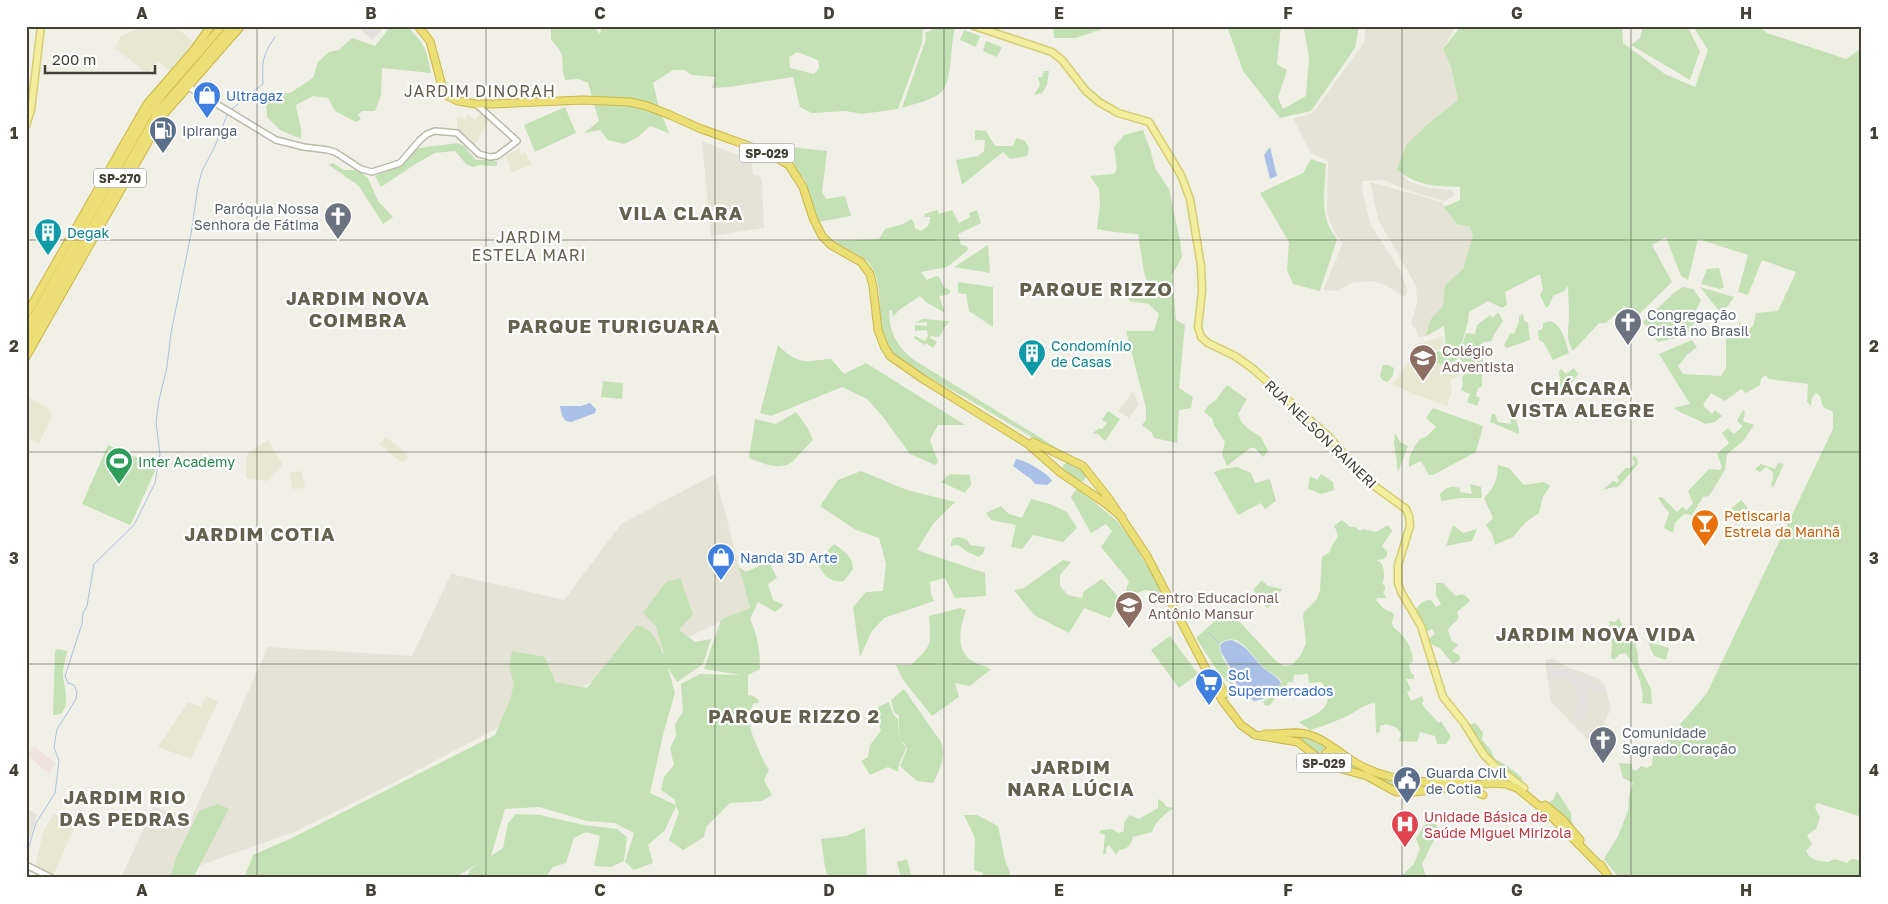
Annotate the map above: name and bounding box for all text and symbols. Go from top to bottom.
text: A [136,3,148,23]
text: B [365,3,377,23]
text: C [594,3,606,23]
text: D [823,3,835,23]
text: E [1054,3,1064,23]
text: F [1283,3,1293,23]
text: G [1511,3,1523,23]
text: H [1740,3,1752,23]
scale bar [45,42,155,74]
text: 200 m [52,50,96,68]
shop icon: Ultragaz [192,80,222,119]
district label: JARDIM DINORAH [404,81,556,101]
place label: Ultragaz [226,87,283,104]
fuel station icon: Ipiranga [148,115,178,154]
place label: Ipiranga [182,122,237,139]
text: 1 [10,123,18,143]
text: 1 [1870,123,1878,143]
road number: SP-029 [740,144,794,162]
road number: SP-270 [94,168,146,188]
place label: Paróquia Nossa Senhora de Fátima [194,200,319,233]
church icon: Paróquia Nossa Senhora de Fátima [323,201,353,240]
district label: VILA CLARA [619,201,743,224]
building icon: Degak [33,217,63,256]
place label: Degak [67,224,109,241]
district label: JARDIM ESTELA MARI [471,227,587,265]
district label: PARQUE RIZZO [1019,277,1173,300]
district label: JARDIM NOVA COIMBRA [286,286,430,331]
place label: Congregação Cristã no Brasil [1647,306,1749,339]
church icon: Congregação Cristã no Brasil [1613,307,1643,346]
district label: PARQUE TURIGUARA [508,314,720,337]
text: 2 [9,336,19,356]
text: 2 [1869,336,1879,356]
place label: Condomínio de Casas [1051,337,1131,370]
building icon: Condomínio de Casas [1017,338,1047,377]
place label: Colégio Adventista [1442,342,1514,375]
school or university icon: Colégio Adventista [1408,343,1438,382]
street label: RUA NELSON RAINERI [1262,376,1380,492]
district label: CHÁCARA VISTA ALEGRE [1507,376,1655,421]
sports icon: Inter Academy [104,446,134,485]
place label: Inter Academy [138,453,235,470]
place label: Petiscaria Estrela da Manhã [1724,507,1840,540]
bar icon: Petiscaria Estrela da Manhã [1690,508,1720,547]
district label: JARDIM COTIA [185,522,336,545]
shop icon: Nanda 3D Arte [706,542,736,581]
text: 3 [9,548,19,568]
text: 3 [1869,548,1879,568]
place label: Nanda 3D Arte [740,549,838,566]
place label: Centro Educacional Antônio Mansur [1148,589,1279,622]
school or university icon: Centro Educacional Antônio Mansur [1114,590,1144,629]
district label: JARDIM NOVA VIDA [1496,622,1696,645]
place label: Sol Supermercados [1228,666,1333,699]
supermarket icon: Sol Supermercados [1194,667,1224,706]
district label: PARQUE RIZZO 2 [708,704,880,727]
place label: Comunidade Sagrado Coração [1622,724,1736,757]
church icon: Comunidade Sagrado Coração [1588,725,1618,764]
road number: SP-029 [1296,754,1352,772]
district label: JARDIM NARA LÚCIA [1007,755,1135,800]
text: 4 [9,760,19,780]
text: 4 [1869,760,1879,780]
place label: Guarda Civil de Cotia [1426,764,1507,797]
public building icon: Guarda Civil de Cotia [1392,765,1422,804]
district label: JARDIM RIO DAS PEDRAS [59,785,191,830]
place label: Unidade Básica de Saúde Miguel Mirizola [1424,808,1571,841]
hospital icon: Unidade Básica de Saúde Miguel Mirizola [1390,809,1420,848]
text: A [136,880,148,900]
text: B [365,880,377,900]
text: C [594,880,606,900]
text: D [823,880,835,900]
text: E [1054,880,1064,900]
text: F [1283,880,1293,900]
text: G [1511,880,1523,900]
text: H [1740,880,1752,900]

